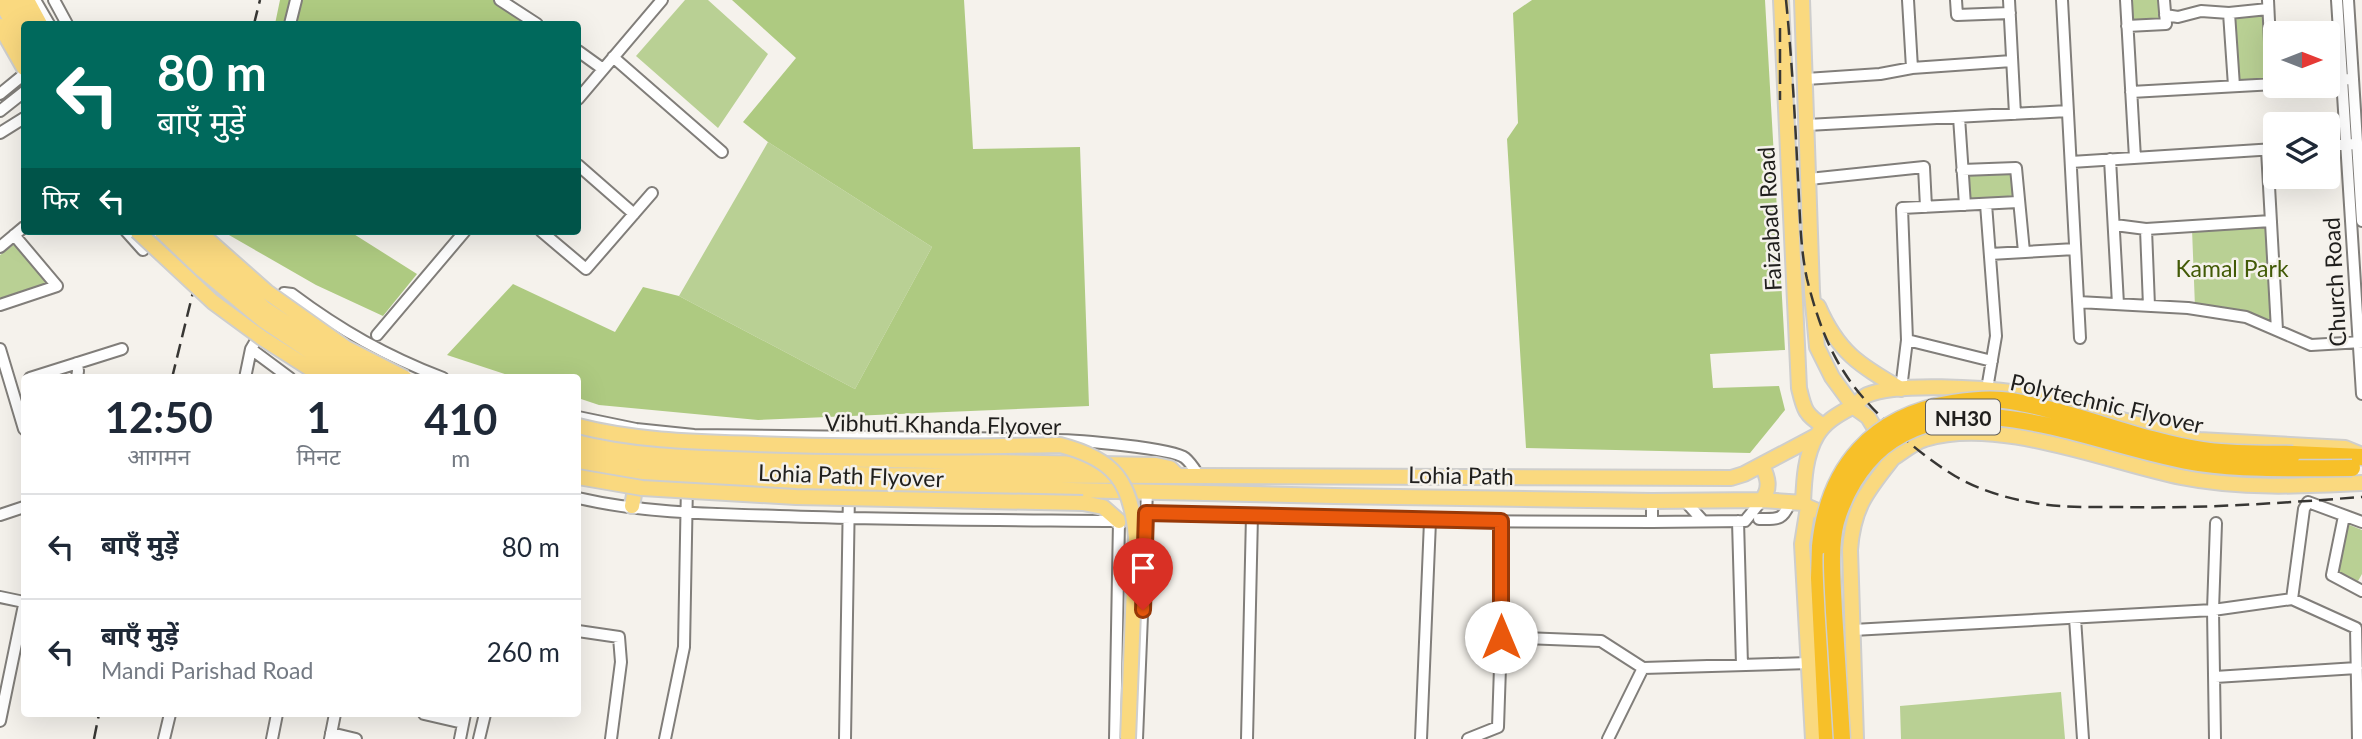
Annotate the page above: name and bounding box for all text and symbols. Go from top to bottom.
north arrow [2263,21,2340,98]
map controls [2263,21,2340,189]
text: 80 m [157,43,267,101]
icon: left [42,49,133,140]
text: बाएँ मुड़ें [157,102,246,141]
button: layers [2263,112,2340,189]
street label: Faizabad Road [1751,146,1787,292]
icon: left [93,182,131,220]
text: फिर [42,183,79,215]
street label: Church Road [2317,217,2351,347]
park label: Kamal Park [2175,254,2289,282]
street label: Polytechnic Flyover [2008,367,2207,439]
text: 12:50 [105,392,213,442]
text: 1 [306,392,331,442]
text: 410 [424,394,497,444]
road number: NH30 [1926,400,2000,434]
street label: Vibhuti Khanda Flyover [824,408,1062,440]
text: आगमन [127,442,190,470]
text: मिनट [297,442,341,470]
text: m [451,444,470,472]
street label: Lohia Path Flyover [758,458,945,492]
street label: Lohia Path [1408,460,1514,490]
icon: left [42,528,80,566]
text: बाएँ मुड़ें [101,528,179,560]
text: 80 m [502,531,560,563]
pin [1113,538,1173,610]
icon: arrive [1124,549,1162,587]
position arrow [1464,600,1538,674]
text: बाएँ मुड़ें [101,619,179,651]
icon: left [42,633,80,671]
text: 260 m [487,636,560,668]
text: Mandi Parishad Road [101,656,313,684]

